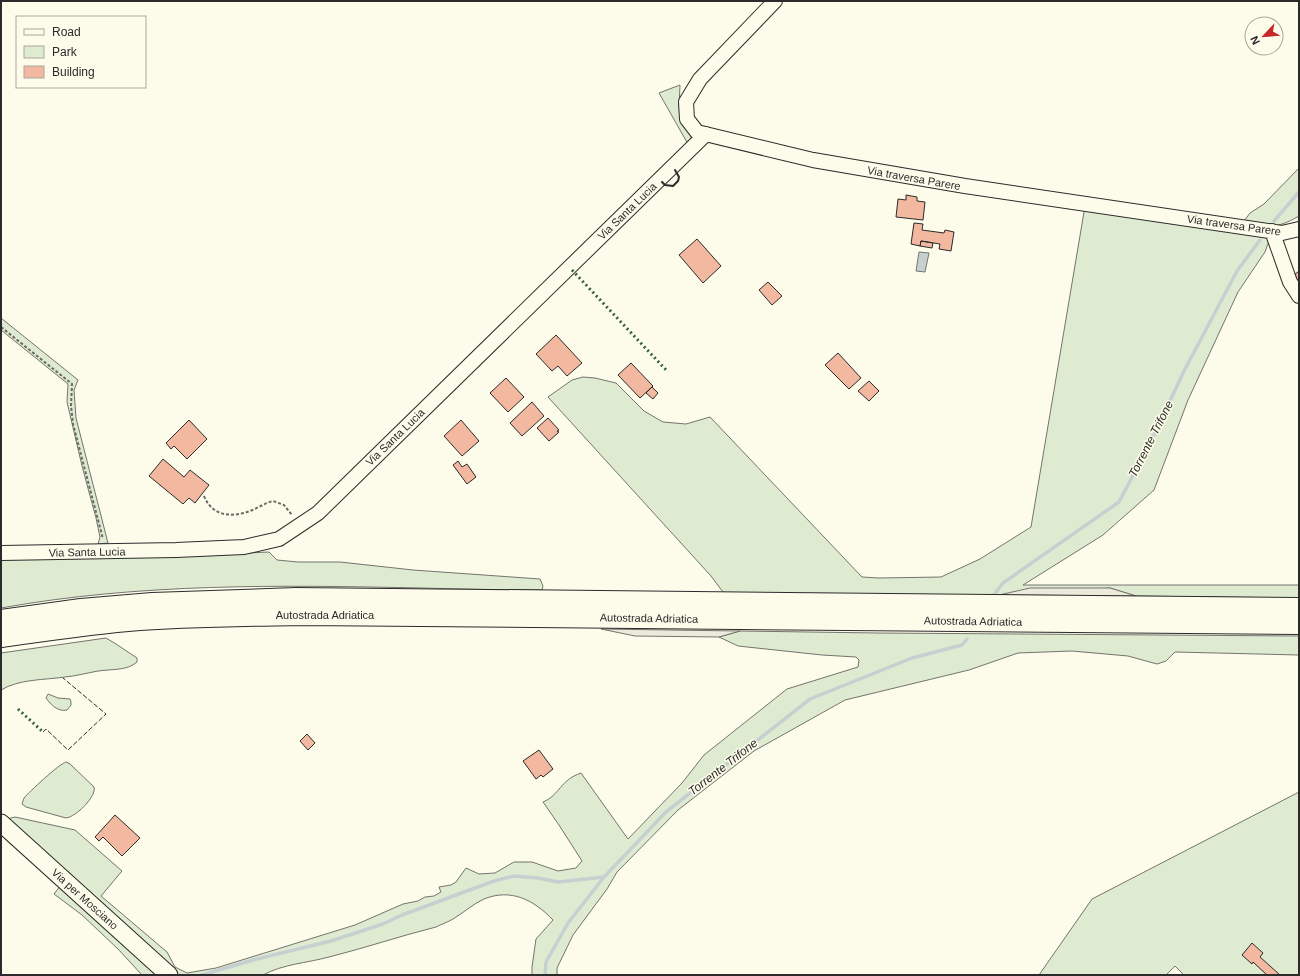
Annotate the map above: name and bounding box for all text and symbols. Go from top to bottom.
legend [16,16,146,88]
north arrow [1244,16,1284,56]
text: Road [52,25,81,39]
text: N [1248,34,1262,47]
text: Park [52,45,78,59]
text: Building [52,65,95,79]
street label: Via traversa Parere [866,164,962,192]
street label: Via Santa Lucia [595,179,659,242]
street label: Via traversa Parere [1186,212,1282,238]
water label: Torrente Trifone [1126,398,1176,480]
street label: Via Santa Lucia [363,405,427,468]
street label: Via Santa Lucia [48,545,126,559]
street label: Autostrada Adriatica [276,609,375,621]
street label: Autostrada Adriatica [600,611,699,625]
street label: Autostrada Adriatica [924,614,1023,628]
water label: Torrente Trifone [686,735,761,798]
street label: Via per Mosciano [49,866,121,932]

